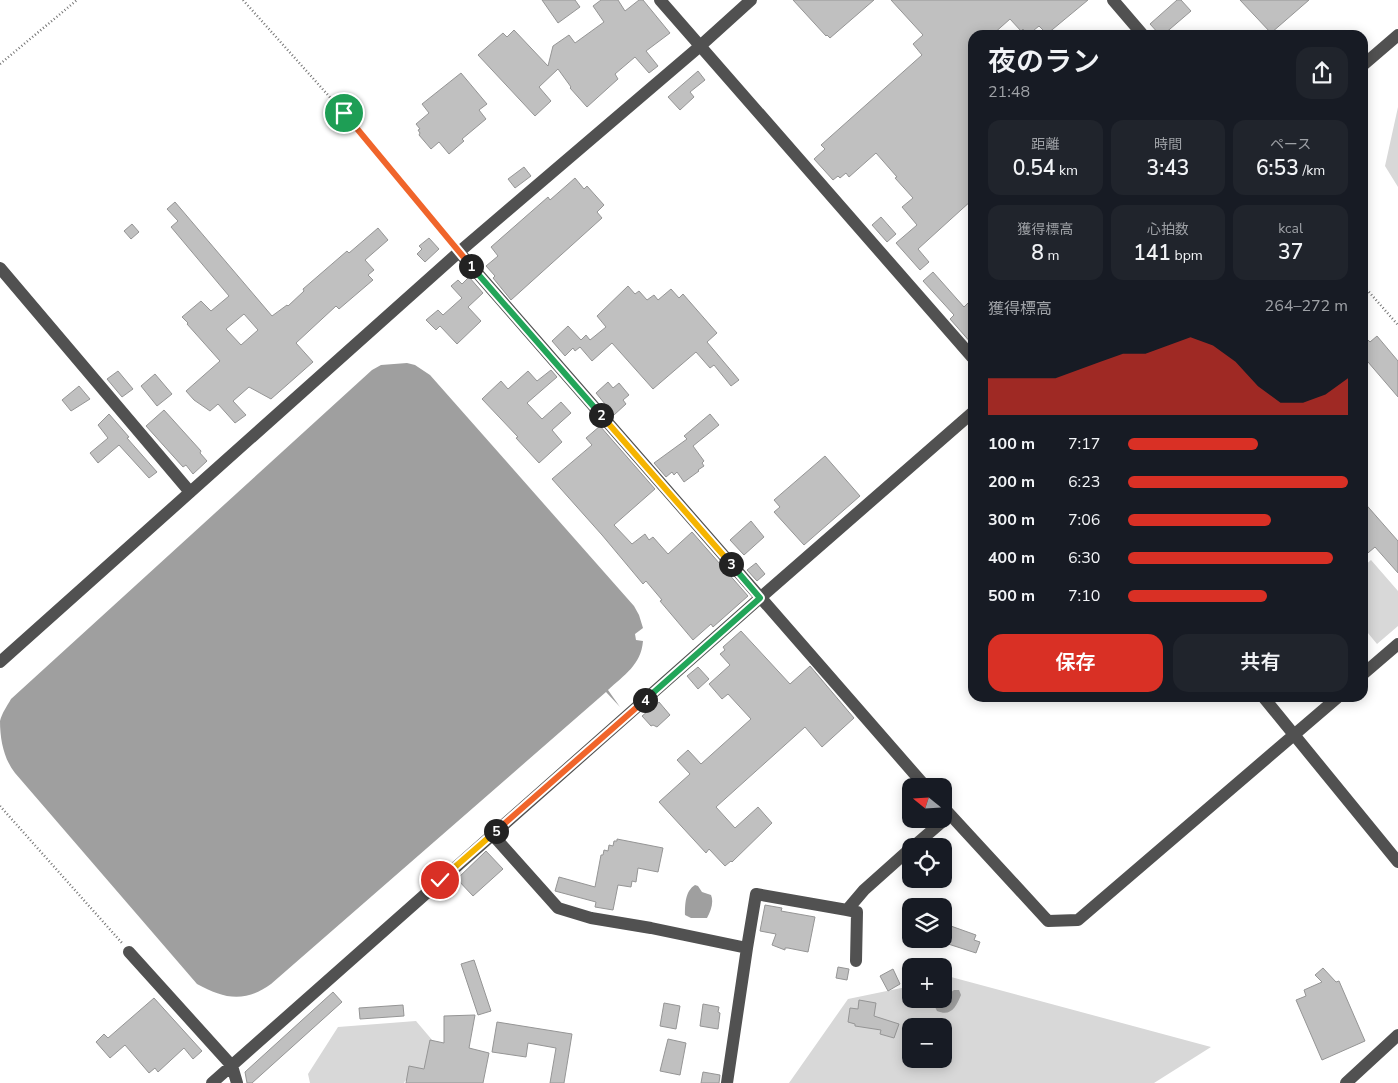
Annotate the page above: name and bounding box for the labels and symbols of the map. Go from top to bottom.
pin [323,92,365,134]
pin: 1 [458,254,484,278]
pin: 2 [588,402,614,428]
pin: 3 [718,552,744,576]
pin: 4 [632,688,658,712]
north arrow [902,778,952,828]
pin: 5 [484,818,508,844]
pin [419,859,461,901]

